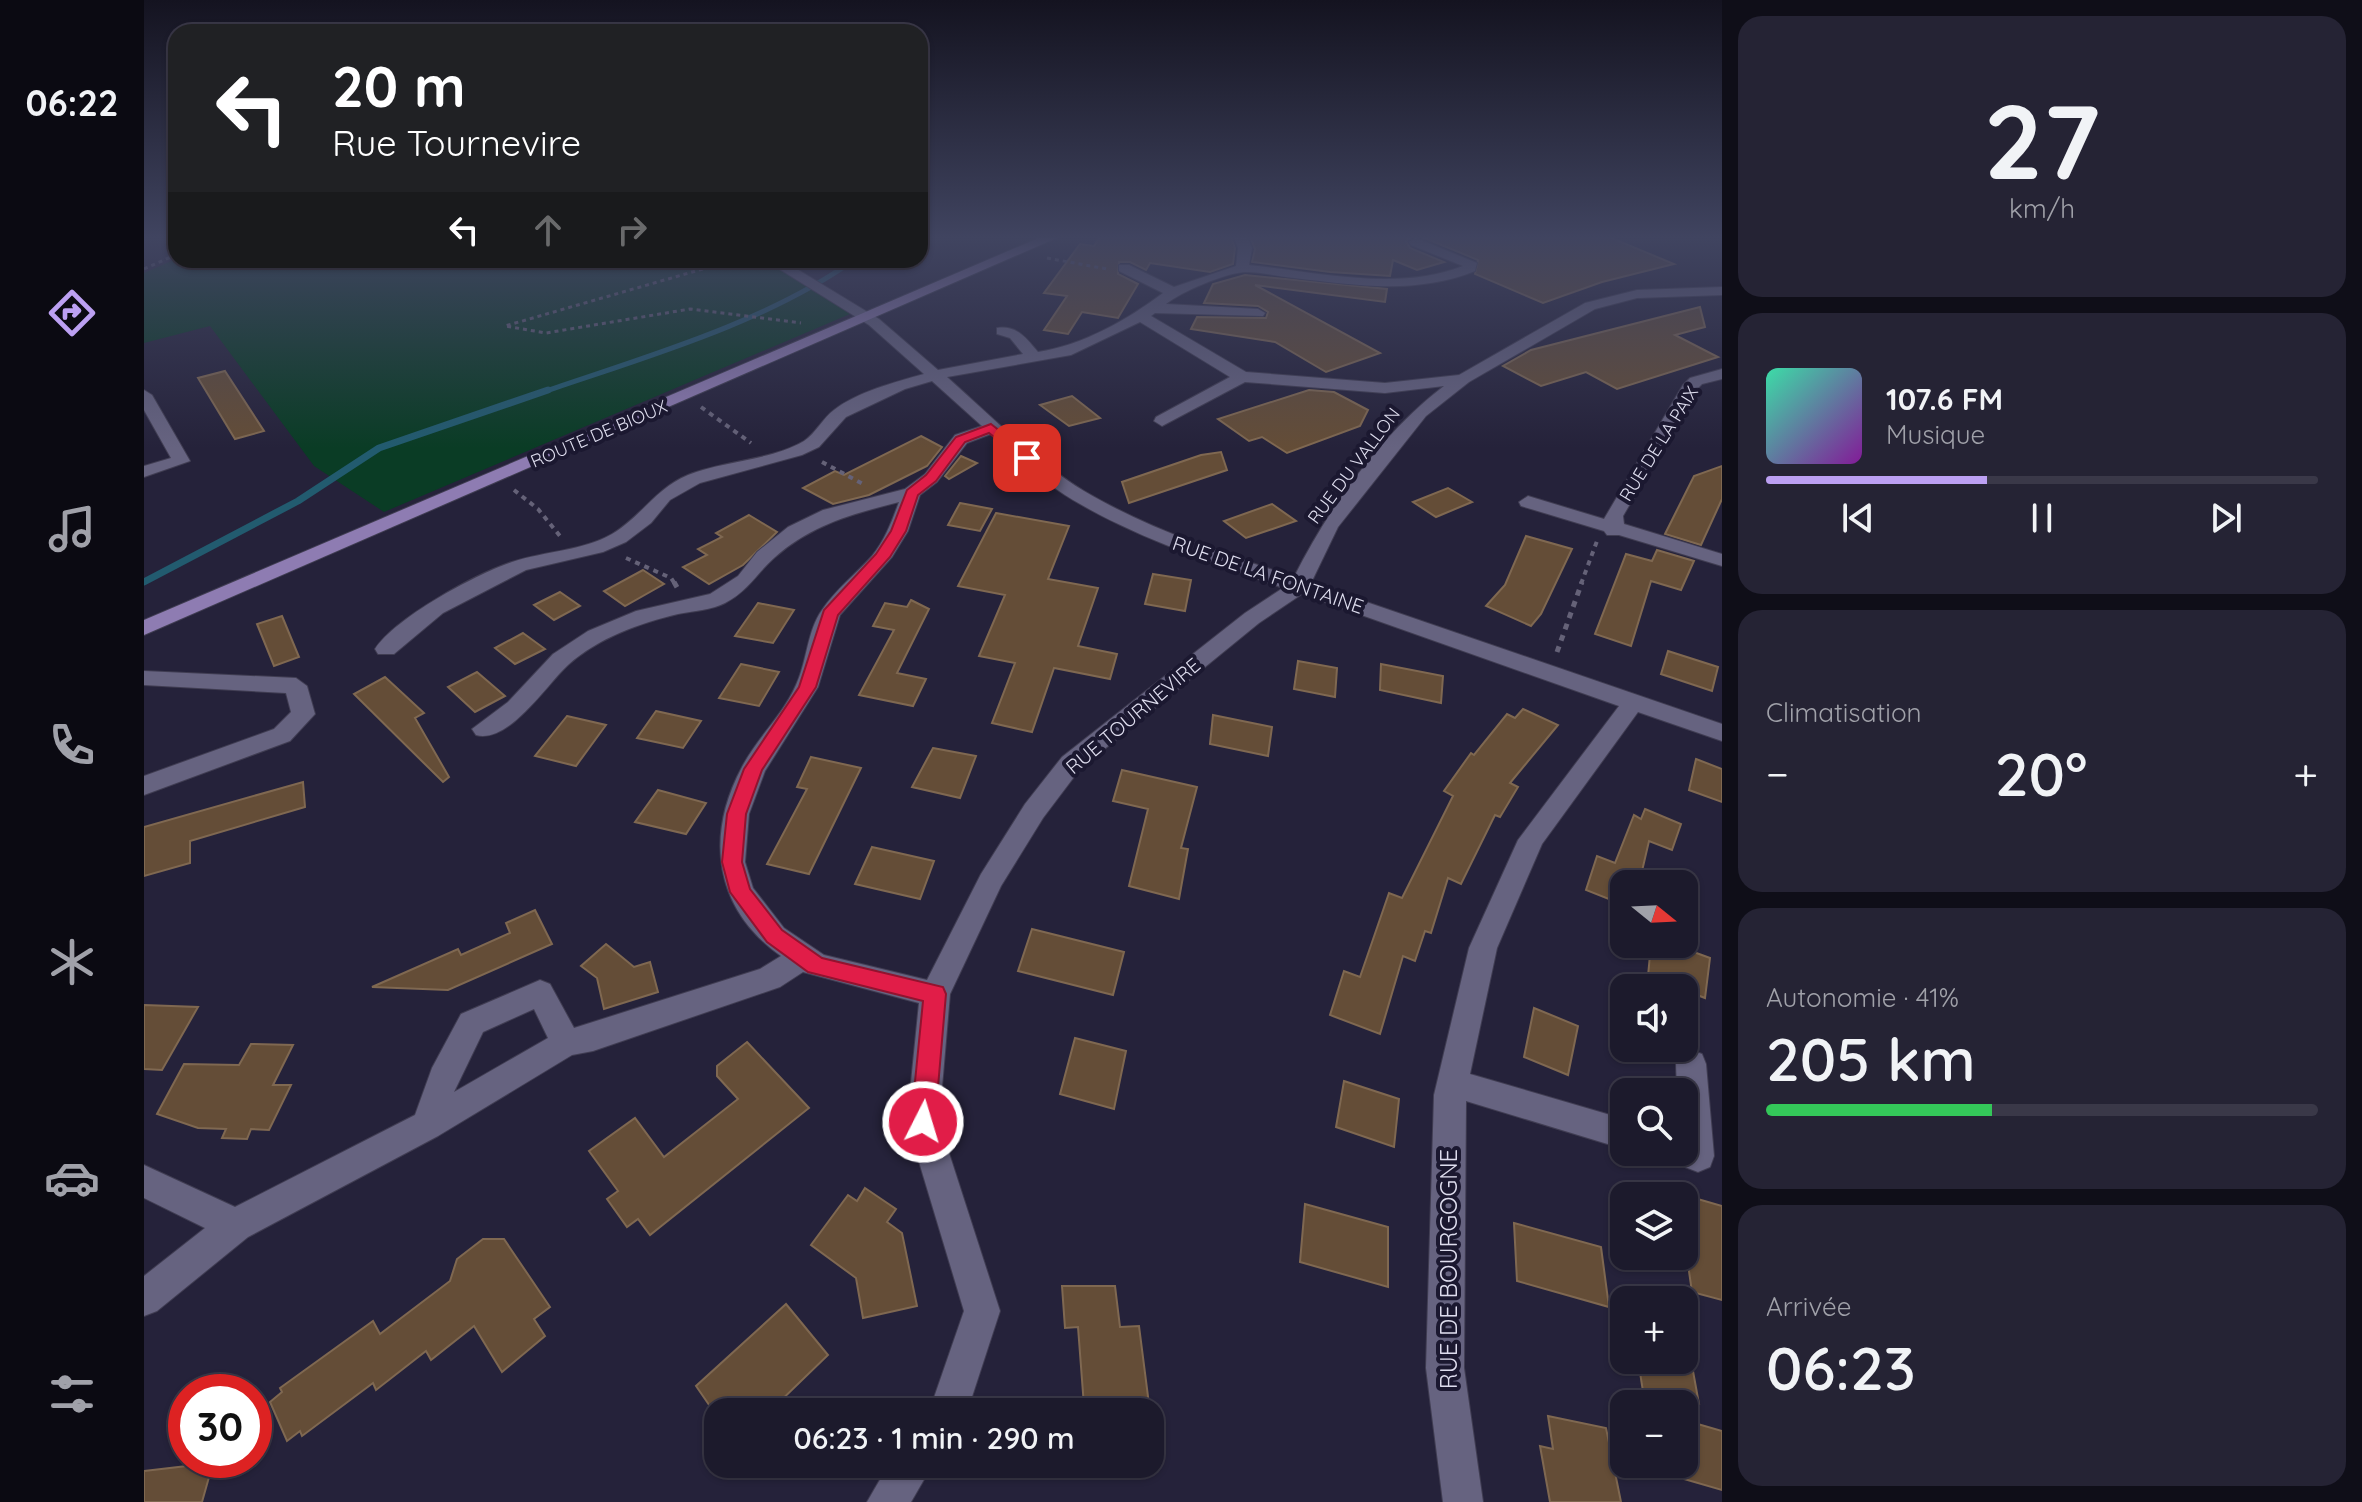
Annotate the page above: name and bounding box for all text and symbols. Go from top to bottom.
text: 20 m [332,51,466,121]
icon: left [200,56,304,160]
text: 27 [1984,75,2100,205]
text: 06:22 [26,80,118,125]
text: Rue Tournevire [332,120,581,165]
text: km/h [2009,192,2075,225]
icon: left [442,208,486,252]
icon: ahead [526,208,570,252]
icon: right [610,208,654,252]
icon: directions [44,285,100,341]
text: 107.6 FM [1886,380,2003,418]
street label: RUE DE LA PAIX [1614,382,1703,505]
street label: ROUTE DE BIOUX [527,394,671,473]
street label: RUE DU VALLON [1302,403,1405,528]
text: Musique [1886,418,1985,451]
pin [993,424,1061,492]
icon: arrive [1005,436,1049,480]
icon: previous [1836,496,1880,540]
icon: pause [2020,496,2064,540]
icon: next [2204,496,2248,540]
icon: music [44,501,100,557]
street label: RUE DE LA FONTAINE [1169,530,1367,619]
street label: RUE TOURNEVIRE [1060,652,1205,779]
text: Climatisation [1766,696,1922,729]
icon: phone [44,717,100,773]
text: 20° [1995,736,2087,811]
text: − [1766,746,1789,801]
text: + [2293,746,2318,801]
north arrow [1610,870,1698,958]
map controls [1610,870,1698,1478]
icon: climate [44,934,100,990]
button: sound [1610,974,1698,1062]
text: Autonomie · 41% [1766,981,1959,1014]
text: 205 km [1766,1021,1976,1096]
button: search [1610,1078,1698,1166]
position arrow [881,1080,965,1164]
street label: RUE DE BOURGOGNE [1433,1149,1463,1389]
icon: car [44,1150,100,1206]
button: layers [1610,1182,1698,1270]
button: + [1610,1286,1698,1374]
text: Arrivée [1766,1290,1851,1323]
text: 06:23 [1766,1330,1916,1405]
icon: filters [44,1366,100,1422]
speed limit sign: 30 [168,1374,272,1478]
button: − [1610,1390,1698,1478]
text: 06:23 · 1 min · 290 m [793,1419,1075,1457]

